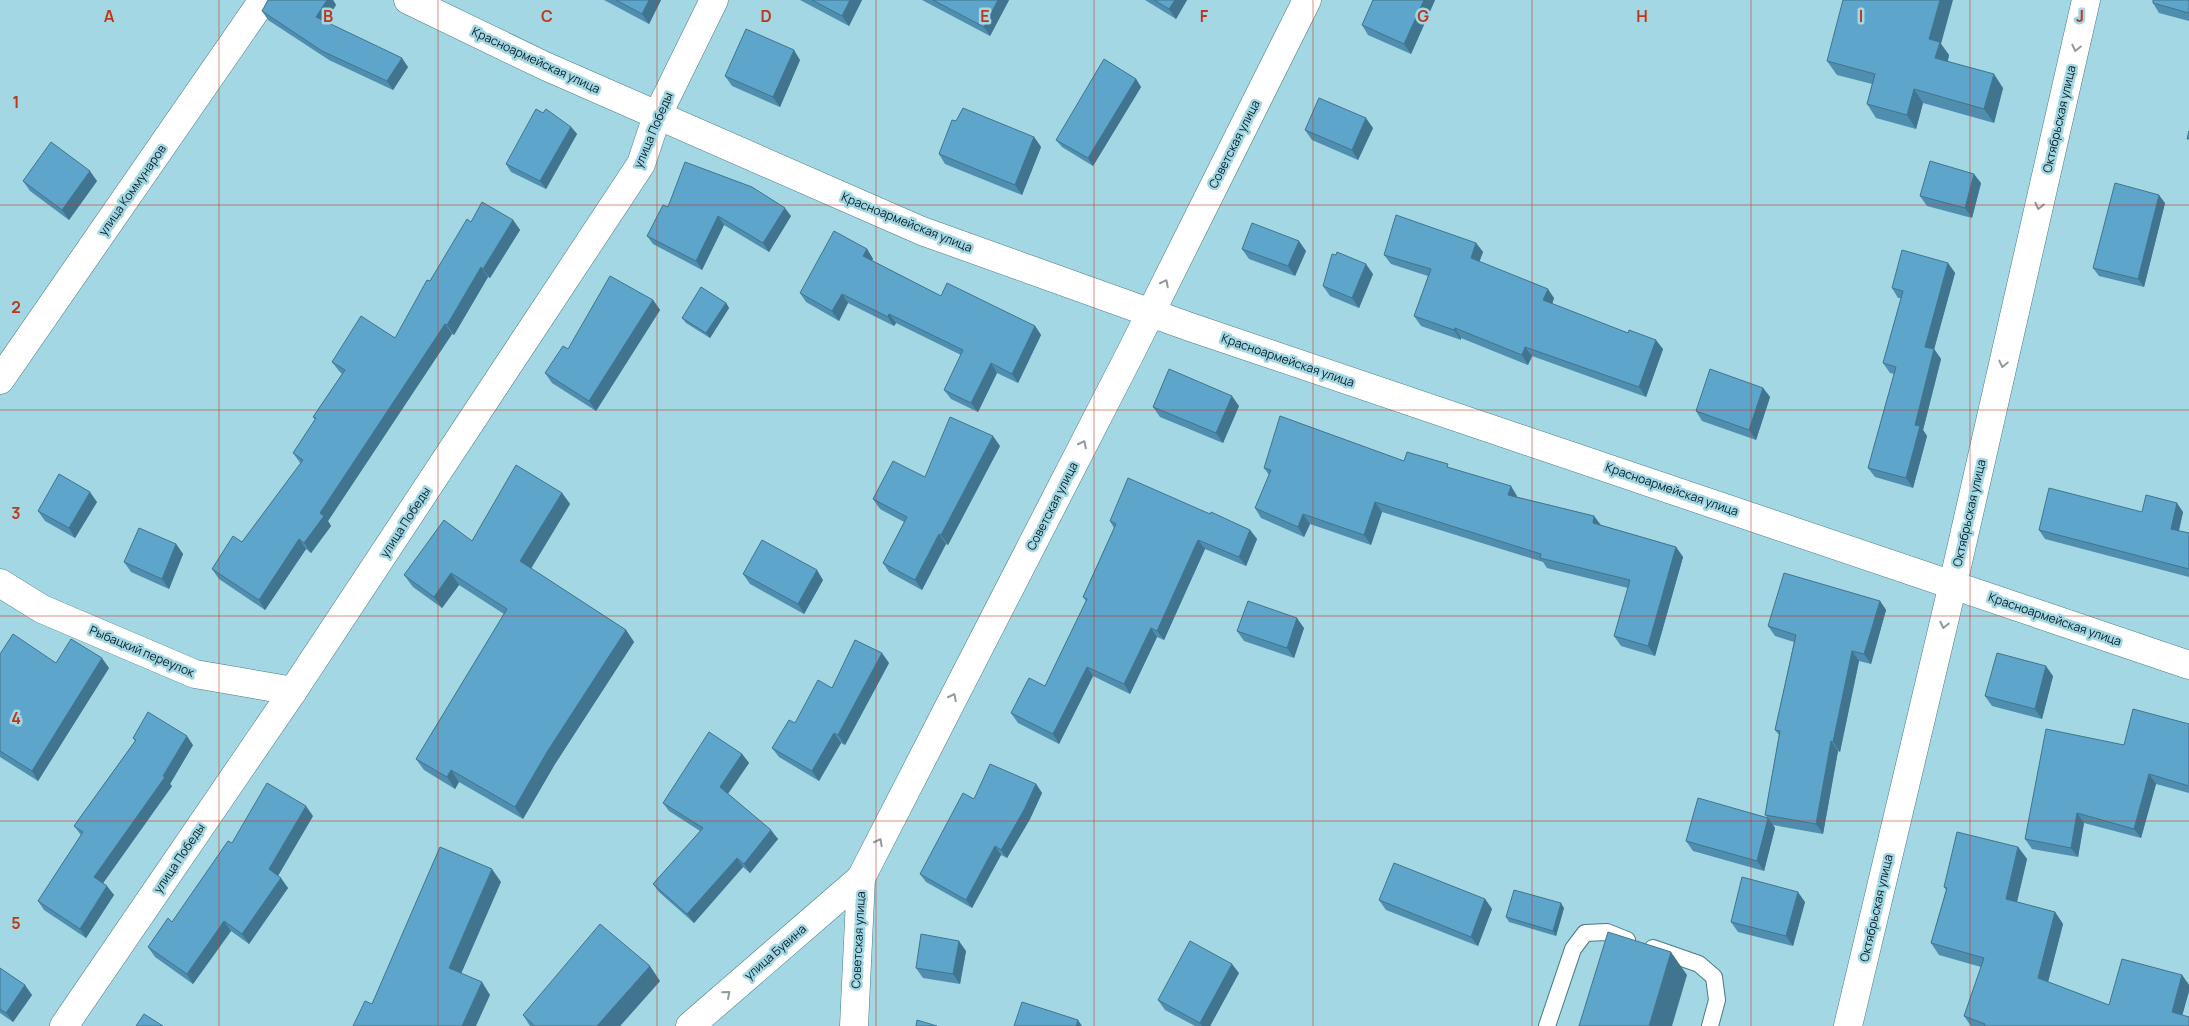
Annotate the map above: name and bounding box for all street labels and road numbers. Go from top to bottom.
street label: Красноармейская улица [469,23,603,97]
street label: Октябрьская улица [2038,64,2080,174]
street label: улица Победы [629,89,677,171]
street label: Советская улица [1204,97,1264,191]
street label: улица Коммунаров [94,141,170,239]
street label: Красноармейская улица [839,188,975,256]
street label: Красноармейская улица [1219,329,1357,391]
street label: Красноармейская улица [1603,458,1741,520]
street label: Октябрьская улица [1948,458,1990,568]
street label: Советская улица [1022,459,1082,553]
street label: улица Победы [376,483,434,561]
street label: Красноармейская улица [1986,588,2124,650]
street label: Рыбацкий переулок [87,621,198,681]
street label: улица Победы [149,820,209,896]
street label: Октябрьская улица [1855,853,1897,963]
street label: Советская улица [847,891,869,989]
street label: улица Бувина [740,920,810,984]

